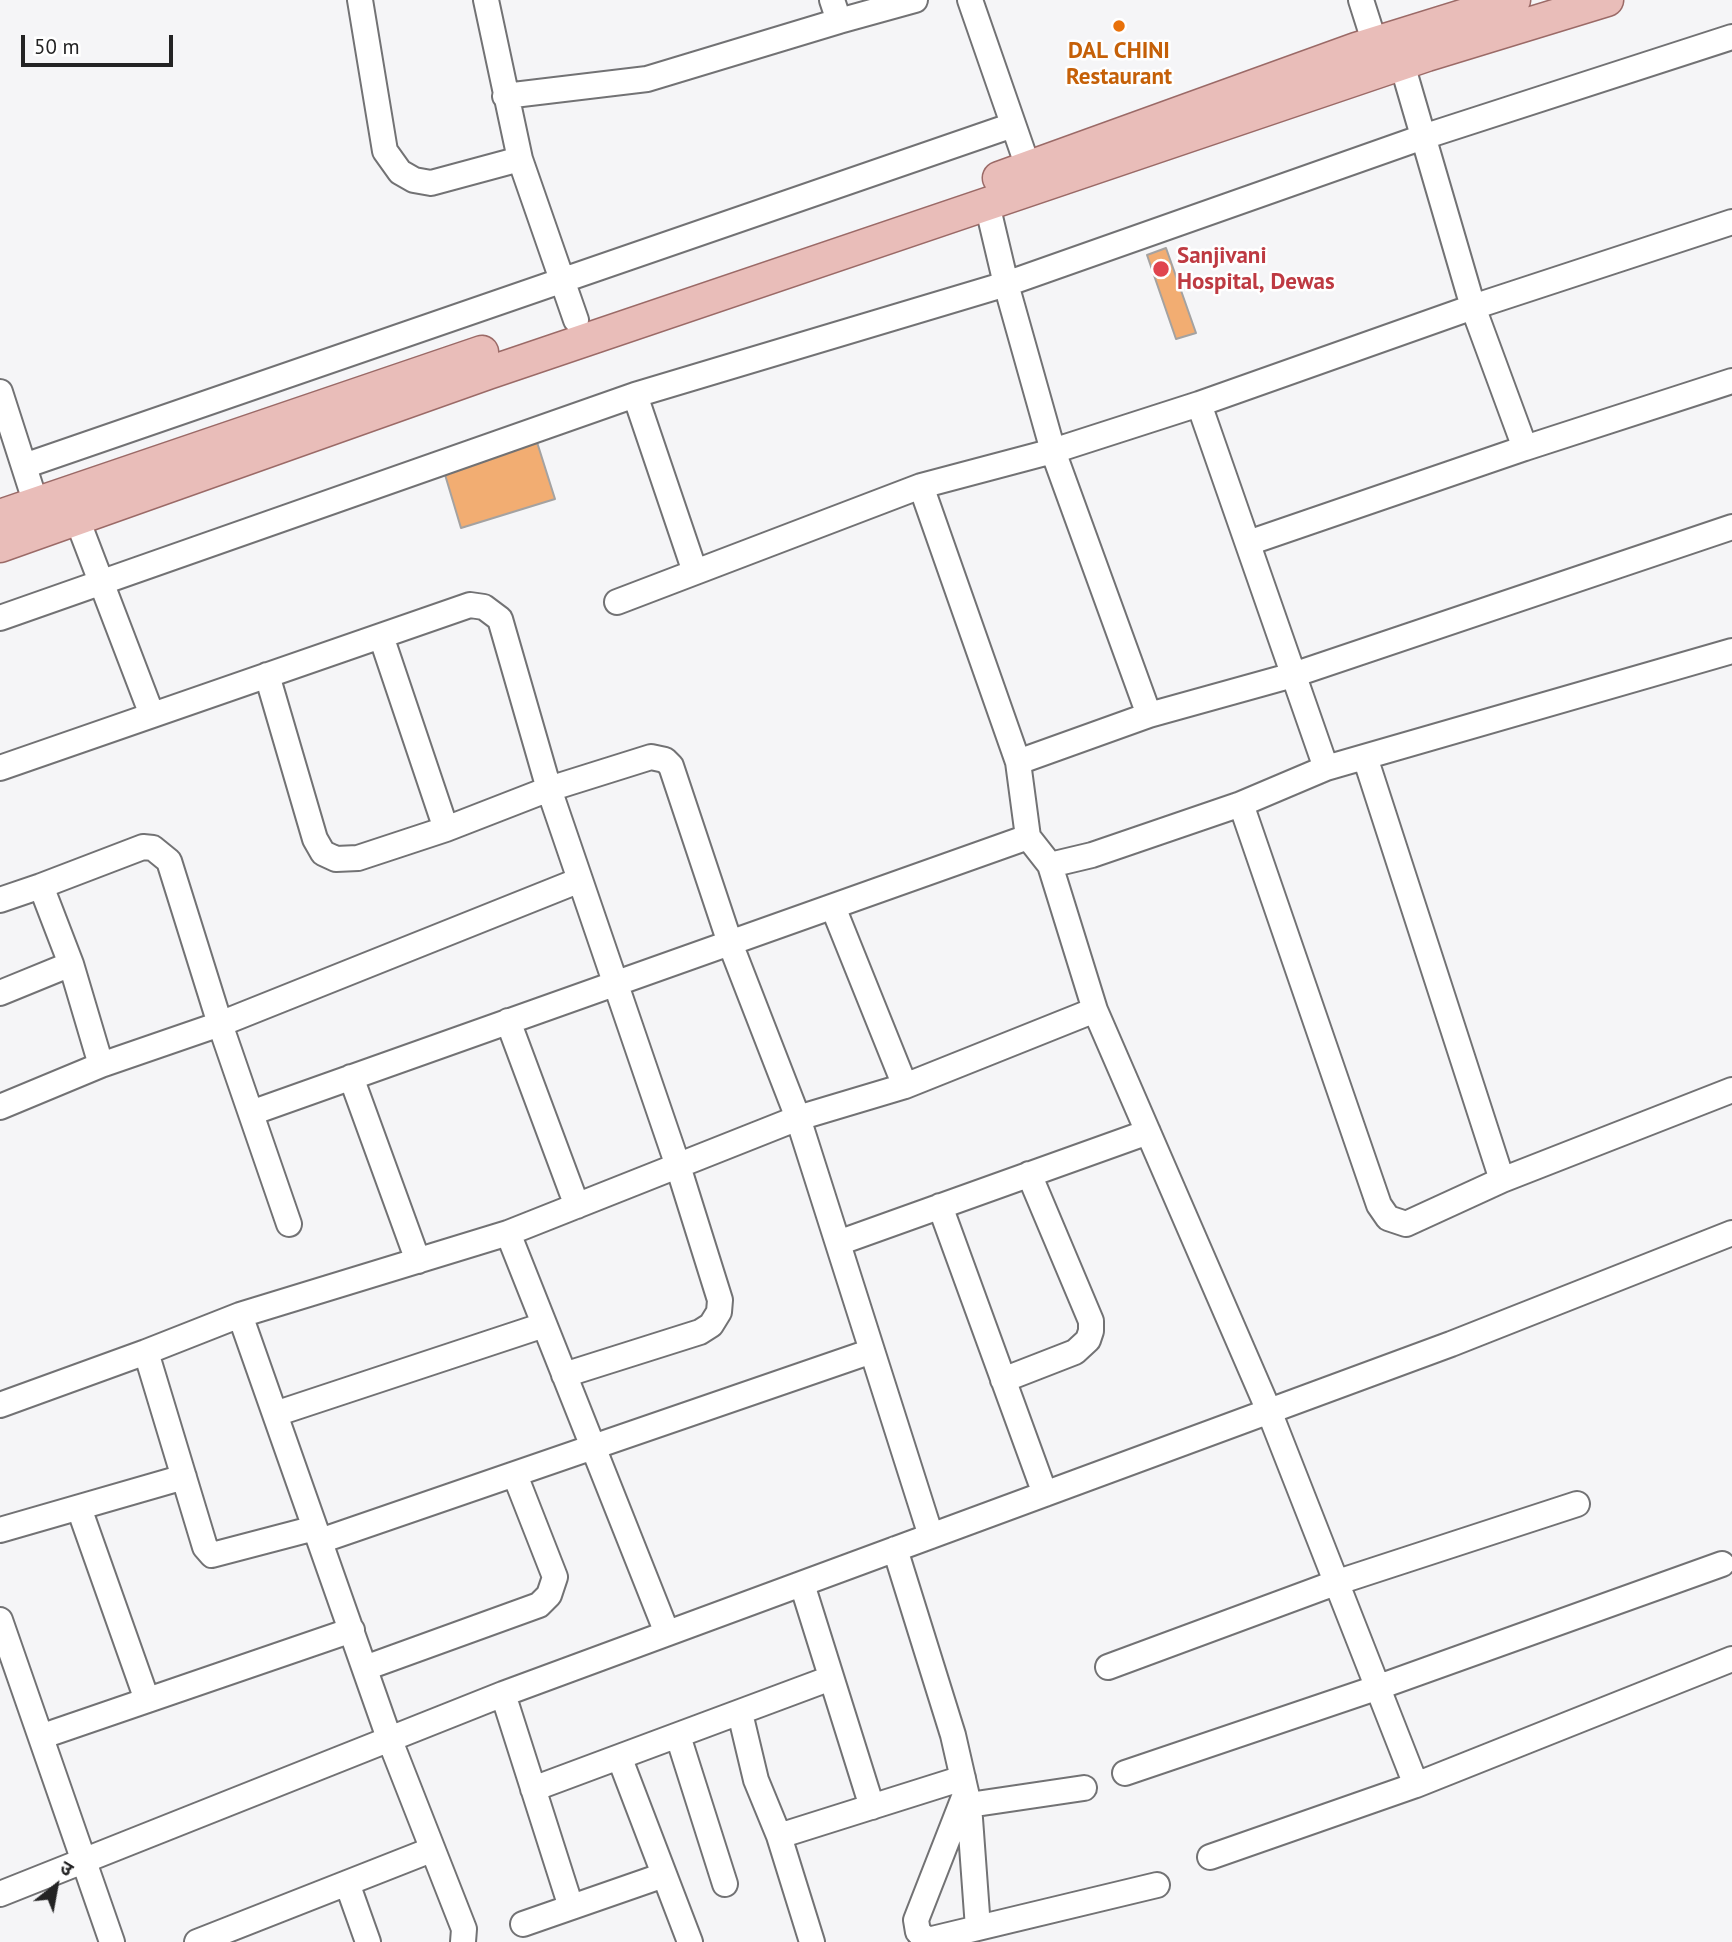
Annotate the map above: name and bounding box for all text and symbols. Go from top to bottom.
marker: DAL CHINI Restaurant [1111,18,1127,34]
scale bar [24,21,177,65]
text: 50 m [34,33,80,60]
place label: DAL CHINI Restaurant [1066,37,1172,91]
place label: Sanjivani Hospital, Dewas [1177,242,1335,296]
marker: Sanjivani Hospital, Dewas [1151,259,1171,279]
north arrow [21,1851,91,1921]
text: उ [56,1855,78,1881]

